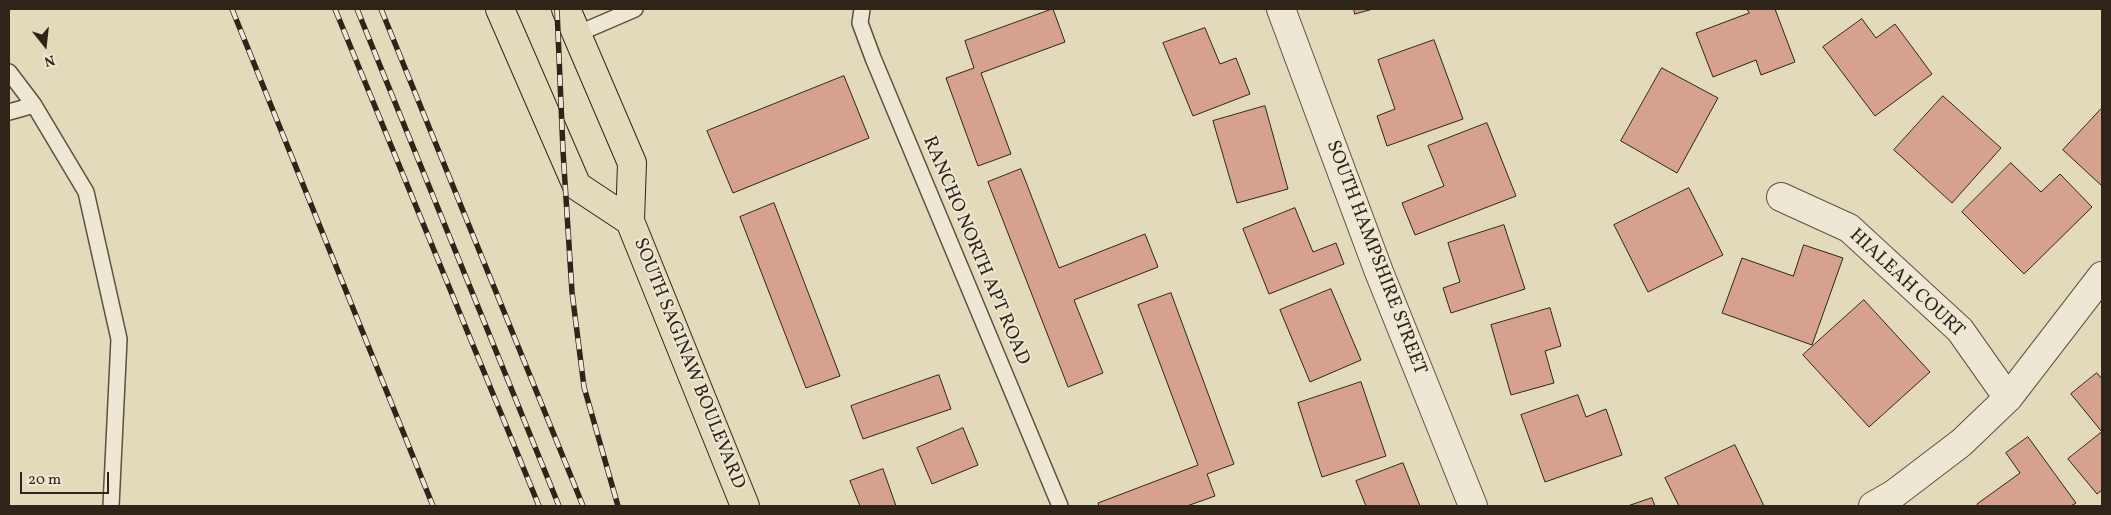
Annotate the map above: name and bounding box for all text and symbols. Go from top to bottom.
north arrow [20,20,70,70]
text: N [42,49,57,70]
street label: RANCHO NORTH APT ROAD [916,133,1034,369]
street label: SOUTH HAMPSHIRE STREET [1320,138,1430,378]
street label: HIALEAH COURT [1844,225,1968,343]
street label: SOUTH SAGINAW BOULEVARD [627,235,749,493]
scale bar [22,462,111,494]
text: 20 m [28,470,61,491]

